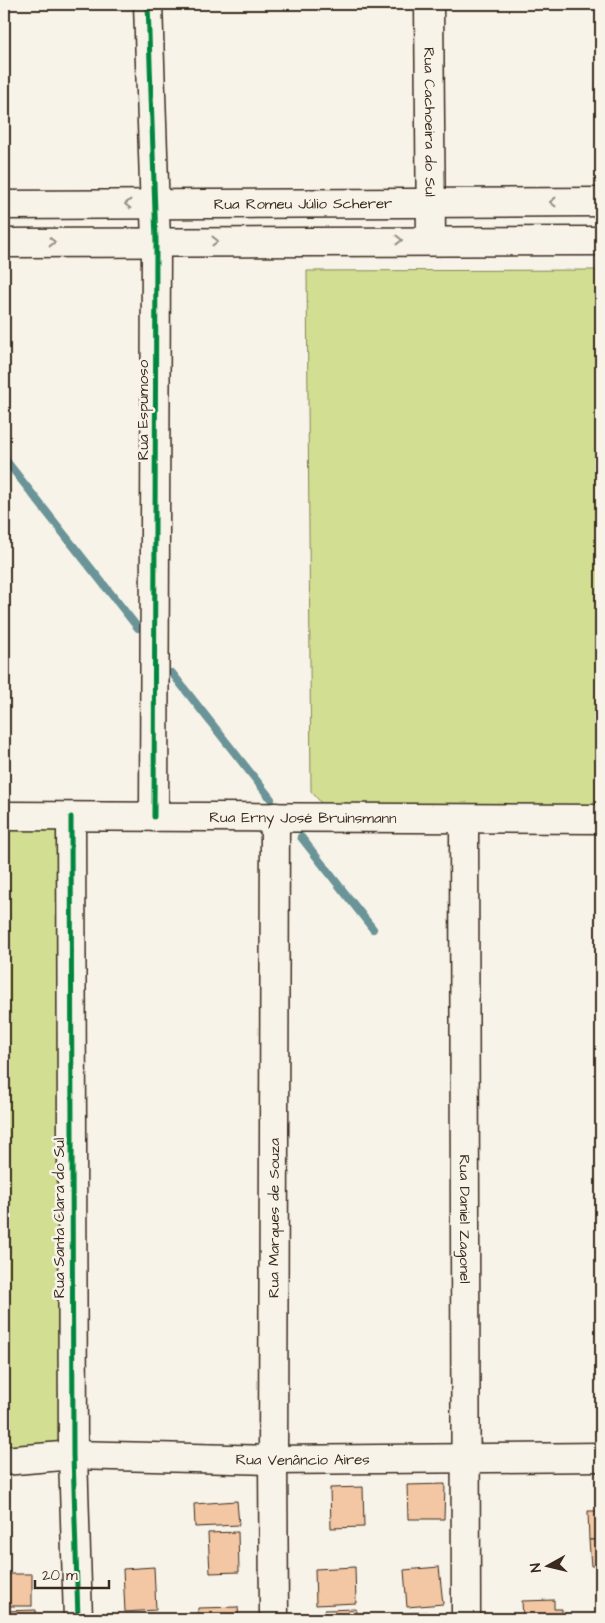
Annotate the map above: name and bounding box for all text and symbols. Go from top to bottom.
street label: Rua Cachoeira do Sul [419,47,441,197]
street label: Rua Romeu Júlio Scherer [214,193,392,214]
one-way arrow [548,197,556,207]
one-way arrow [123,199,131,210]
one-way arrow [396,235,404,245]
one-way arrow [212,236,219,246]
one-way arrow [49,237,57,247]
street label: Rua Espumoso [133,359,154,460]
street label: Rua Erny José Bruinsmann [209,807,397,829]
street label: Rua Santa Clara do Sul [49,1138,70,1298]
street label: Rua Marques de Souza [263,1138,285,1298]
street label: Rua Daniel Zagonel [454,1154,476,1284]
street label: Rua Venâncio Aires [235,1449,370,1471]
north arrow [522,1540,572,1590]
scale bar [35,1558,109,1590]
text: N [526,1562,547,1573]
text: 20 m [42,1565,78,1586]

